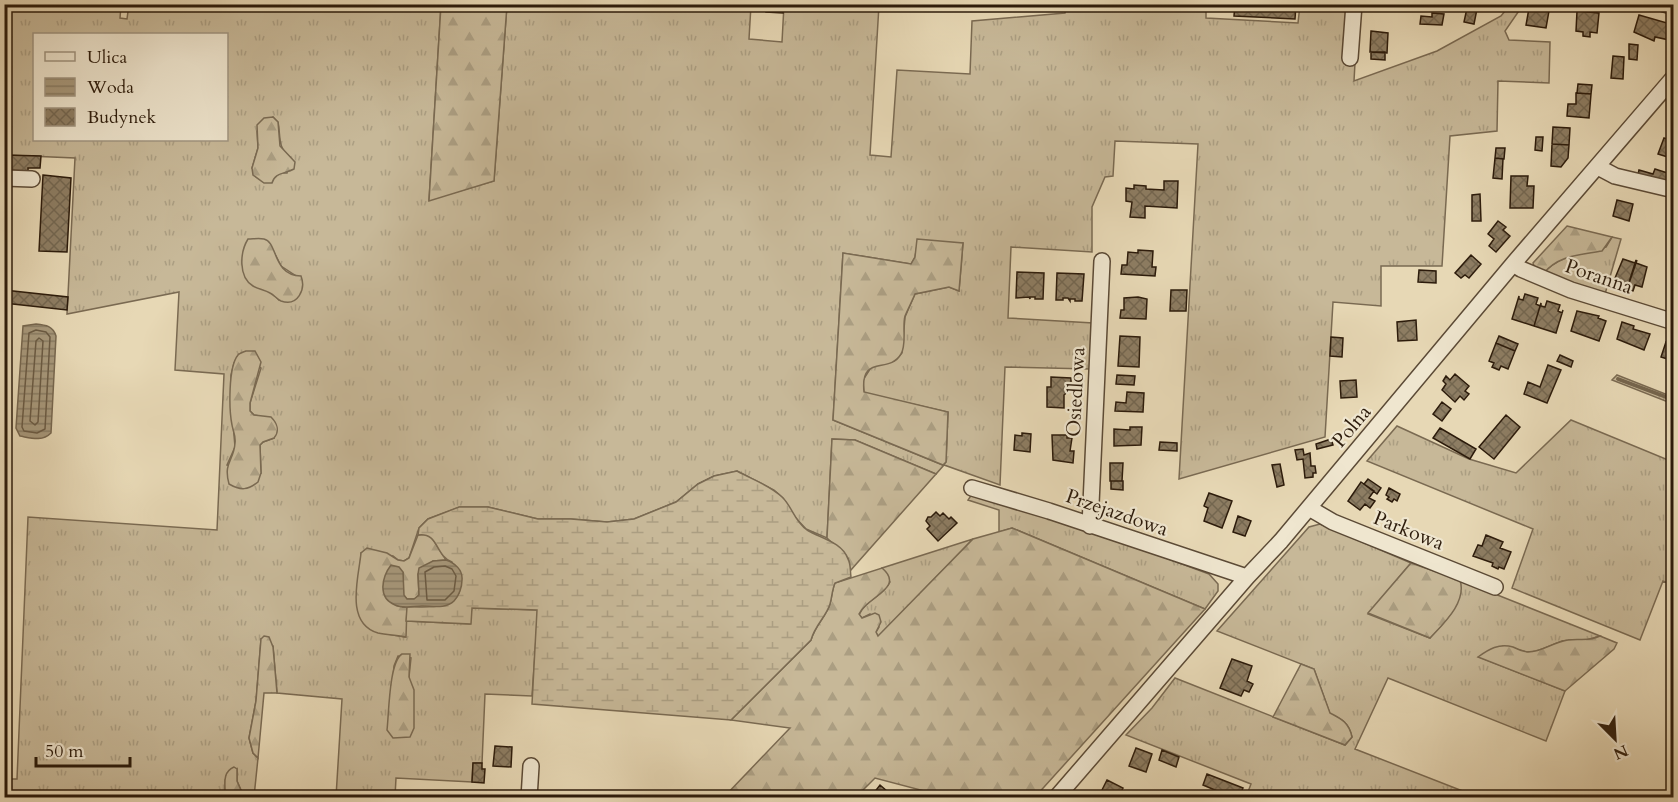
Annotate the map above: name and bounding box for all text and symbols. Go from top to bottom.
legend [33,33,228,141]
text: Ulica [87,45,128,70]
text: Woda [86,75,134,100]
text: Budynek [87,105,157,130]
street label: Poranna [1561,252,1637,301]
street label: Osiedlowa [1060,346,1091,438]
street label: Polna [1326,399,1377,453]
street label: Przejazdowa [1062,482,1172,543]
street label: Parkowa [1369,504,1448,557]
north arrow [1585,709,1645,769]
scale bar [36,730,130,768]
text: 50 m [45,739,84,764]
text: N [1610,739,1632,765]

